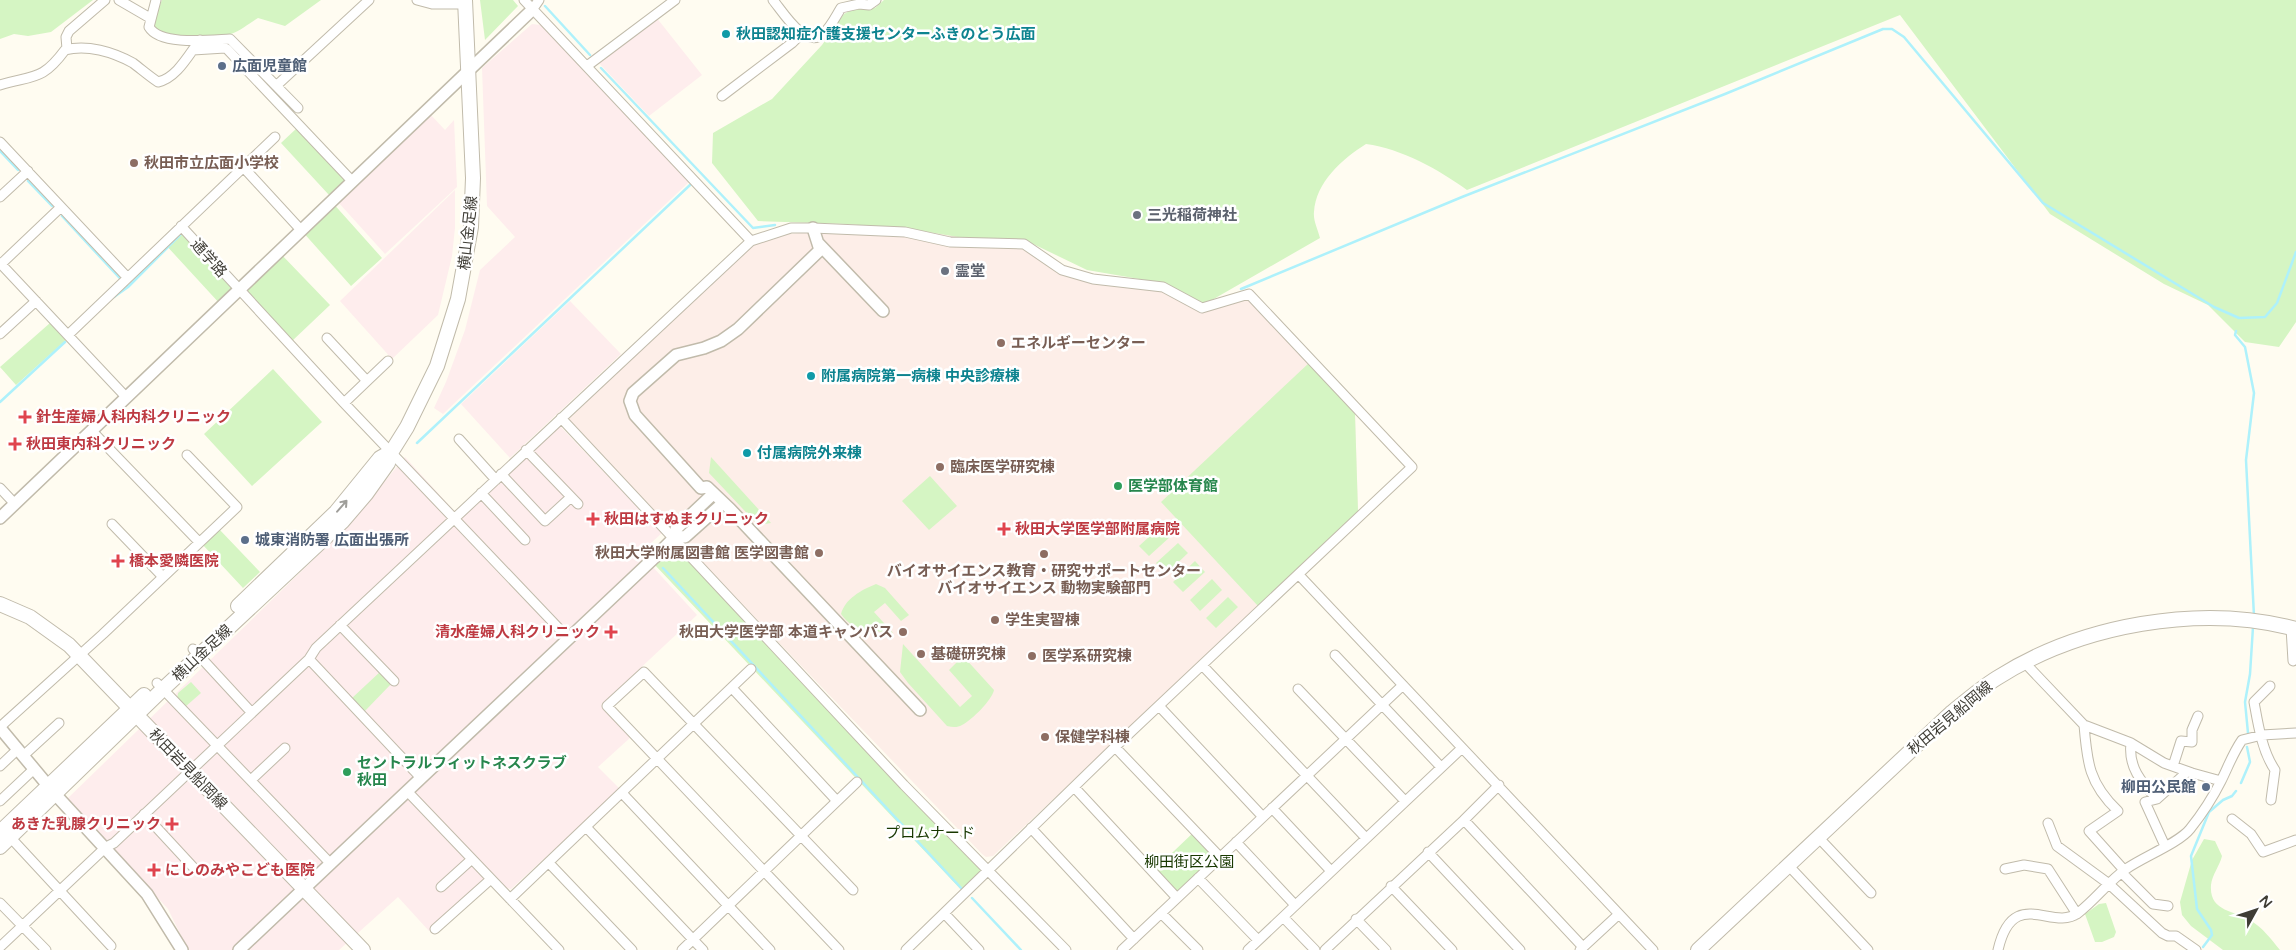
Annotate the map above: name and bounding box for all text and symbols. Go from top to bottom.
place label: 秋田認知症介護支援センターふきのとう広面 [736,25,1035,43]
marker: 秋田認知症介護支援センターふきのとう広面 [720,28,732,40]
place label: 広面児童館 [232,57,307,75]
marker: 広面児童館 [216,60,228,72]
place label: 秋田市立広面小学校 [144,154,279,172]
marker: 秋田市立広面小学校 [128,157,140,169]
street label: 横山金足線 [455,195,481,271]
place label: 三光稲荷神社 [1147,206,1237,224]
marker: 三光稲荷神社 [1131,209,1143,221]
street label: 通学路 [187,235,231,281]
place label: 霊堂 [955,262,985,280]
marker: 霊堂 [939,265,951,277]
place label: エネルギーセンター [1011,334,1146,352]
marker: エネルギーセンター [995,337,1007,349]
place label: 附属病院第一病棟 中央診療棟 [821,367,1020,385]
marker: 附属病院第一病棟 中央診療棟 [805,370,817,382]
place label: 針生産婦人科内科クリニック [36,408,231,426]
marker: 針生産婦人科内科クリニック [18,410,32,424]
place label: 秋田東内科クリニック [26,435,176,453]
marker: 秋田東内科クリニック [8,437,22,451]
place label: 付属病院外来棟 [757,444,862,462]
marker: 付属病院外来棟 [741,447,753,459]
place label: 臨床医学研究棟 [950,458,1055,476]
marker: 臨床医学研究棟 [934,461,946,473]
place label: 医学部体育館 [1128,477,1218,495]
marker: 医学部体育館 [1112,480,1124,492]
one-way arrow [336,499,347,512]
place label: 秋田はすぬまクリニック [604,510,769,528]
marker: 秋田はすぬまクリニック [586,512,600,526]
place label: 秋田大学医学部附属病院 [1015,520,1180,538]
marker: 秋田大学医学部附属病院 [997,522,1011,536]
place label: 城東消防署 広面出張所 [255,531,409,549]
marker: 城東消防署 広面出張所 [239,534,251,546]
place label: 秋田大学附属図書館 医学図書館 [595,544,809,562]
marker: 秋田大学附属図書館 医学図書館 [813,547,825,559]
marker: バイオサイエンス教育・研究サポートセンター バイオサイエンス 動物実験部門 [1038,548,1050,560]
place label: 橋本愛隣医院 [129,552,219,570]
marker: 橋本愛隣医院 [111,554,125,568]
place label: バイオサイエンス教育・研究サポートセンター バイオサイエンス 動物実験部門 [887,562,1201,597]
place label: 学生実習棟 [1005,611,1080,629]
marker: 学生実習棟 [989,614,1001,626]
street label: 横山金足線 [168,621,236,685]
place label: 清水産婦人科クリニック [435,623,600,641]
place label: 秋田大学医学部 本道キャンパス [679,623,893,641]
marker: 清水産婦人科クリニック [604,625,618,639]
marker: 秋田大学医学部 本道キャンパス [897,626,909,638]
place label: 基礎研究棟 [931,645,1006,663]
place label: 医学系研究棟 [1042,647,1132,665]
marker: 基礎研究棟 [915,648,927,660]
marker: 医学系研究棟 [1026,650,1038,662]
street label: 秋田岩見船岡線 [1904,677,1996,759]
street label: 秋田岩見船岡線 [145,725,231,813]
place label: 保健学科棟 [1055,728,1130,746]
marker: 保健学科棟 [1039,731,1051,743]
place label: セントラルフィットネスクラブ 秋田 [357,754,567,789]
marker: セントラルフィットネスクラブ 秋田 [341,766,353,778]
place label: 柳田公民館 [2121,778,2196,796]
marker: 柳田公民館 [2200,781,2212,793]
place label: あきた乳腺クリニック [11,815,161,833]
marker: あきた乳腺クリニック [165,817,179,831]
park label: プロムナード [885,824,975,842]
park label: 柳田街区公園 [1144,853,1234,871]
place label: にしのみやこども医院 [165,861,315,879]
marker: にしのみやこども医院 [147,863,161,877]
north arrow [2231,885,2281,935]
text: N [2255,892,2276,912]

